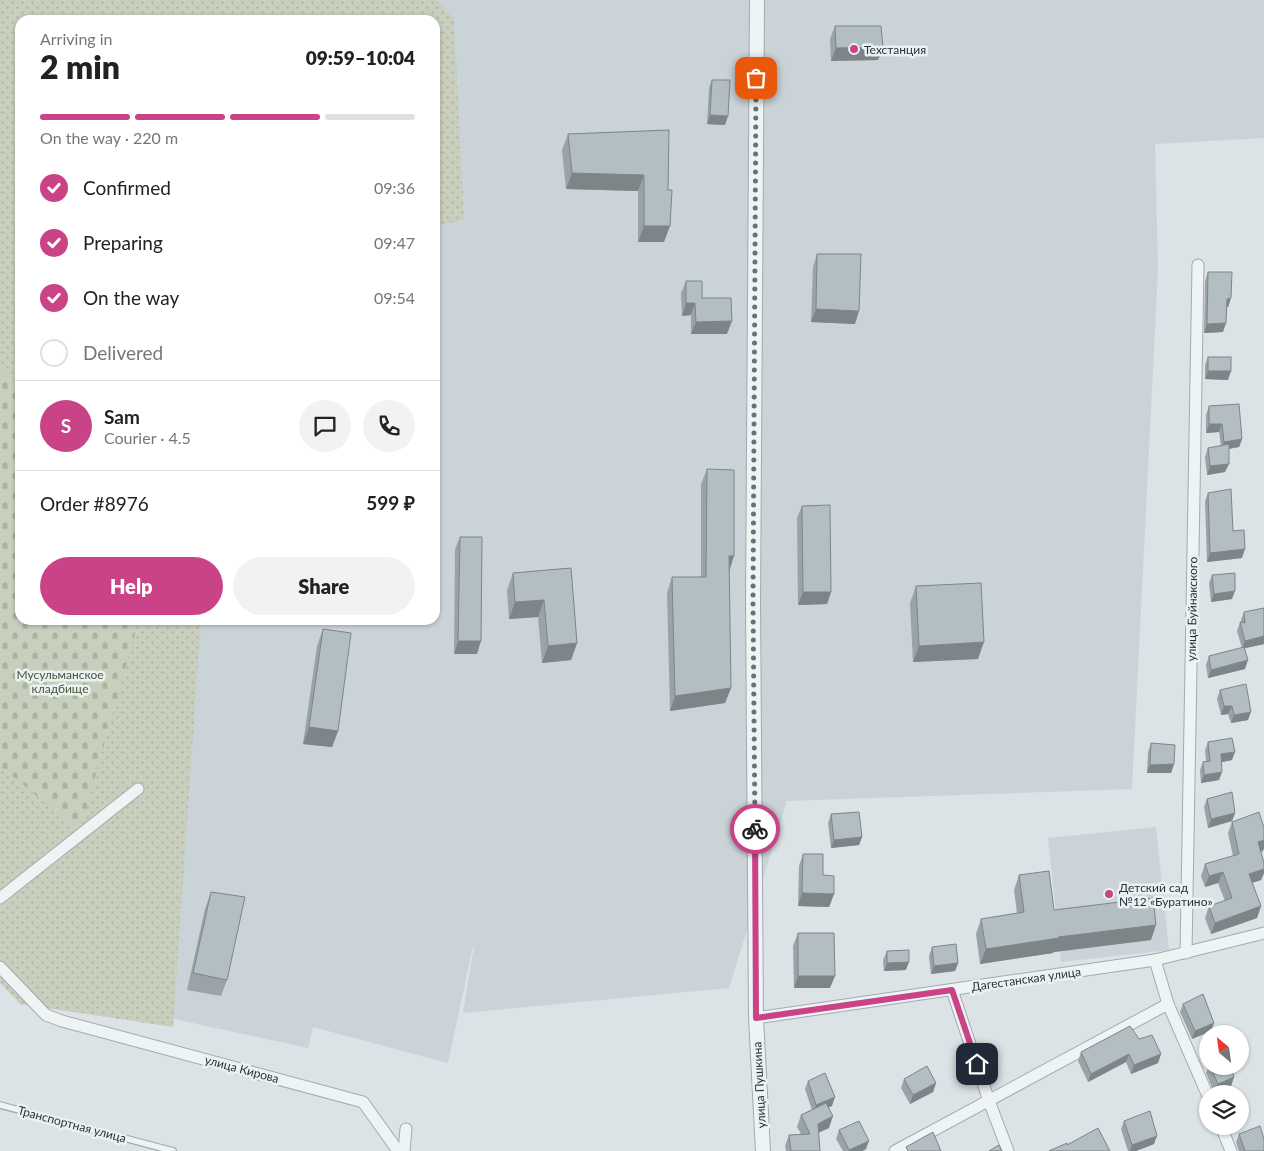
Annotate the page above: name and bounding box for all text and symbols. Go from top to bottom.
text: Arriving in [40,29,113,48]
place label: Техстанция [864,42,926,57]
marker: Техстанция [848,43,860,55]
text: 09:59–10:04 [306,46,415,69]
text: 2 min [40,47,120,86]
pin [735,57,777,99]
icon: bag [742,64,770,92]
text: On the way · 220 m [40,128,178,147]
icon: check [40,174,68,202]
text: Confirmed [83,176,171,199]
text: 09:36 [374,178,415,197]
icon: check [40,229,68,257]
text: Preparing [83,231,163,254]
text: 09:47 [374,233,415,252]
icon: check [40,284,68,312]
text: On the way [83,286,179,309]
text: 09:54 [374,288,415,307]
text: Delivered [83,341,163,364]
button: chat [299,400,351,452]
button: phone [363,400,415,452]
text: Sam [104,405,140,428]
text: S [61,414,71,437]
text: Courier · 4.5 [104,428,191,447]
text: 599 ₽ [366,491,415,514]
text: Order #8976 [40,492,149,515]
street label: улица Буйнакского [1184,556,1200,662]
button: Help [40,557,223,615]
button: Share [233,557,415,615]
park label: Мусульманское кладбище [16,667,104,696]
courier [730,804,780,854]
icon: bike [741,815,769,843]
place label: Детский сад №12 «Буратино» [1119,880,1213,909]
marker: Детский сад №12 «Буратино» [1103,888,1115,900]
street label: Дагестанская улица [970,964,1082,994]
north arrow [1199,1025,1249,1075]
map controls [1199,1025,1249,1135]
street label: улица Пушкина [749,1041,769,1129]
pin [956,1043,998,1085]
icon: home [963,1050,991,1078]
street label: улица Кирова [203,1052,281,1086]
button: layers [1199,1085,1249,1135]
street label: Транспортная улица [16,1102,128,1146]

